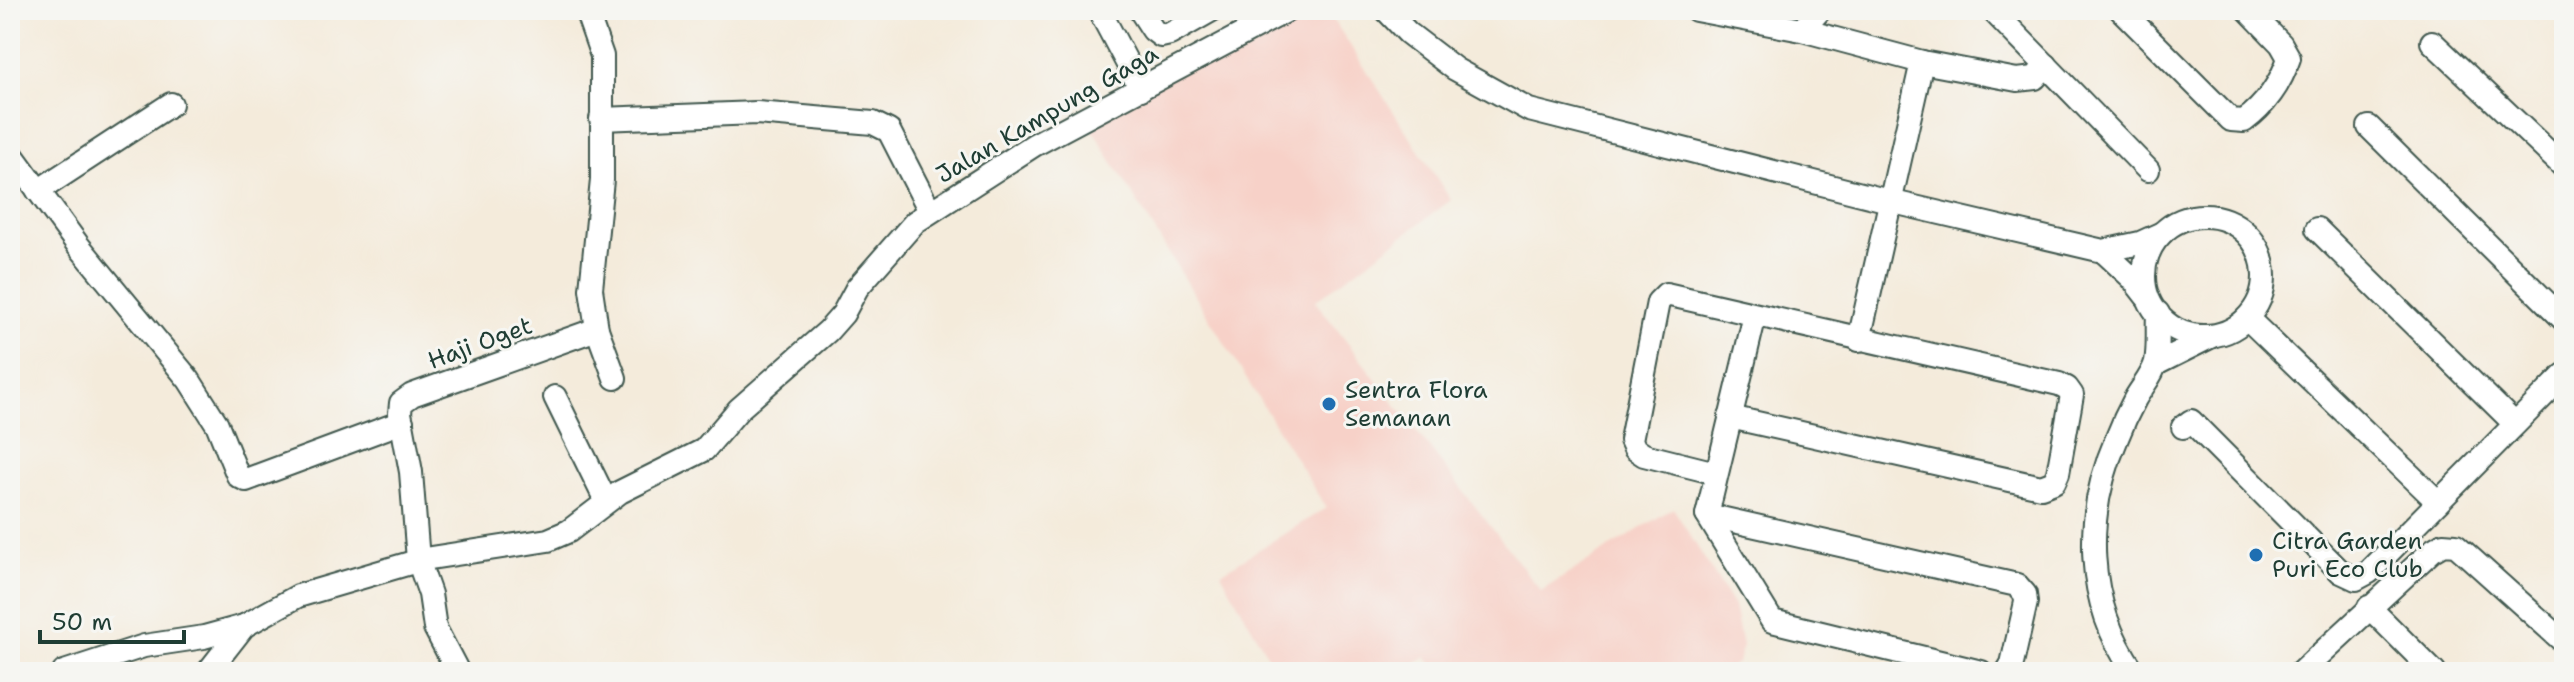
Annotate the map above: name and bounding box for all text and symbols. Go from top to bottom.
street label: Jalan Kampung Gaga [930,37,1164,191]
street label: Haji Oget [423,309,537,377]
place label: Sentra Flora Semanan [1345,374,1488,434]
marker: Sentra Flora Semanan [1320,395,1338,413]
place label: Citra Garden Puri Eco Club [2272,525,2423,585]
marker: Citra Garden Puri Eco Club [2247,546,2265,564]
scale bar [40,594,184,644]
text: 50 m [52,606,112,638]

